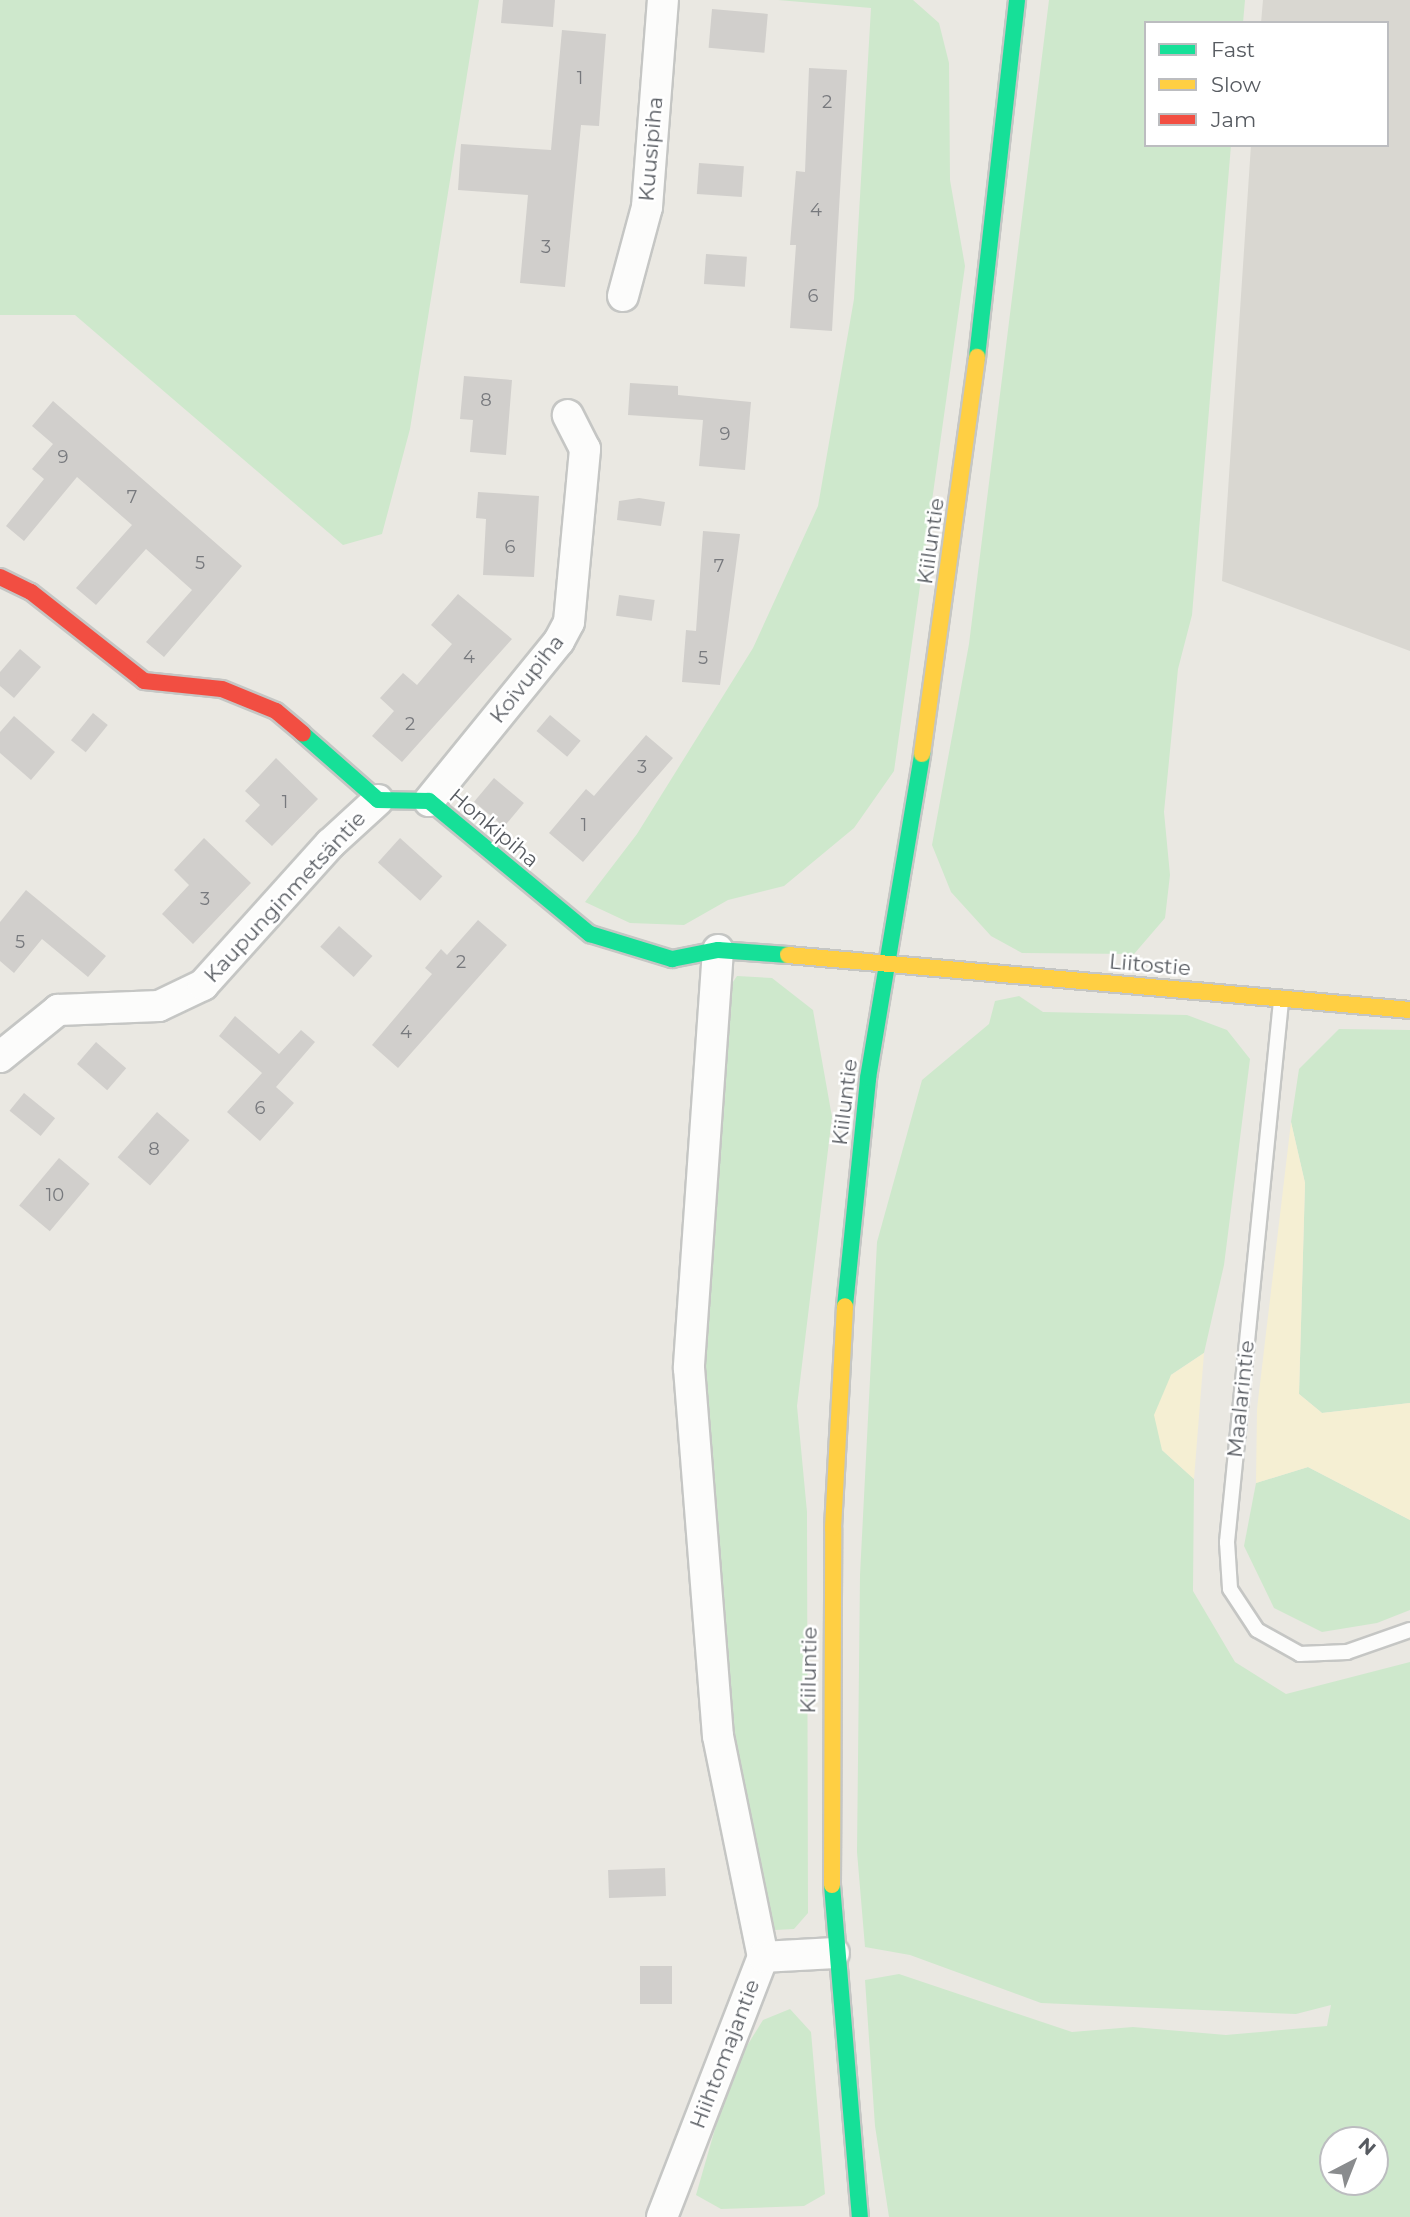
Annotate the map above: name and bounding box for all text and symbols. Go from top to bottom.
legend [1144,21,1389,147]
text: Fast [1211,37,1255,62]
house number: 1 [577,67,583,89]
text: Slow [1211,72,1261,97]
house number: 2 [822,91,832,113]
street label: Kuusipiha [634,96,668,202]
text: Jam [1211,107,1256,132]
house number: 4 [810,199,822,221]
house number: 3 [541,236,551,258]
house number: 6 [808,285,818,307]
house number: 8 [480,389,492,411]
house number: 9 [720,423,730,445]
house number: 9 [58,446,68,468]
house number: 7 [127,486,137,508]
street label: Kiiluntie [912,496,950,586]
house number: 6 [505,536,515,558]
house number: 5 [195,552,205,574]
house number: 7 [714,555,724,577]
street label: Koivupiha [485,630,569,728]
house number: 4 [463,646,475,668]
house number: 5 [698,647,708,669]
house number: 2 [405,713,415,735]
house number: 3 [637,756,647,778]
street label: Honkipiha [444,783,544,873]
house number: 1 [282,791,288,813]
street label: Kaupunginmetsäntie [199,806,371,988]
house number: 1 [581,814,587,836]
house number: 3 [200,888,210,910]
house number: 5 [15,931,25,953]
street label: Liitostie [1108,949,1192,981]
house number: 2 [456,951,466,973]
house number: 4 [400,1021,412,1043]
street label: Kiiluntie [827,1057,863,1147]
house number: 6 [255,1097,265,1119]
house number: 8 [148,1138,160,1160]
house number: 10 [46,1184,64,1206]
street label: Maalarintie [1222,1339,1260,1459]
street label: Kiiluntie [796,1626,822,1714]
street label: Hiihtomajantie [685,1976,765,2132]
north arrow [1319,2126,1389,2196]
text: N [1354,2133,1380,2160]

